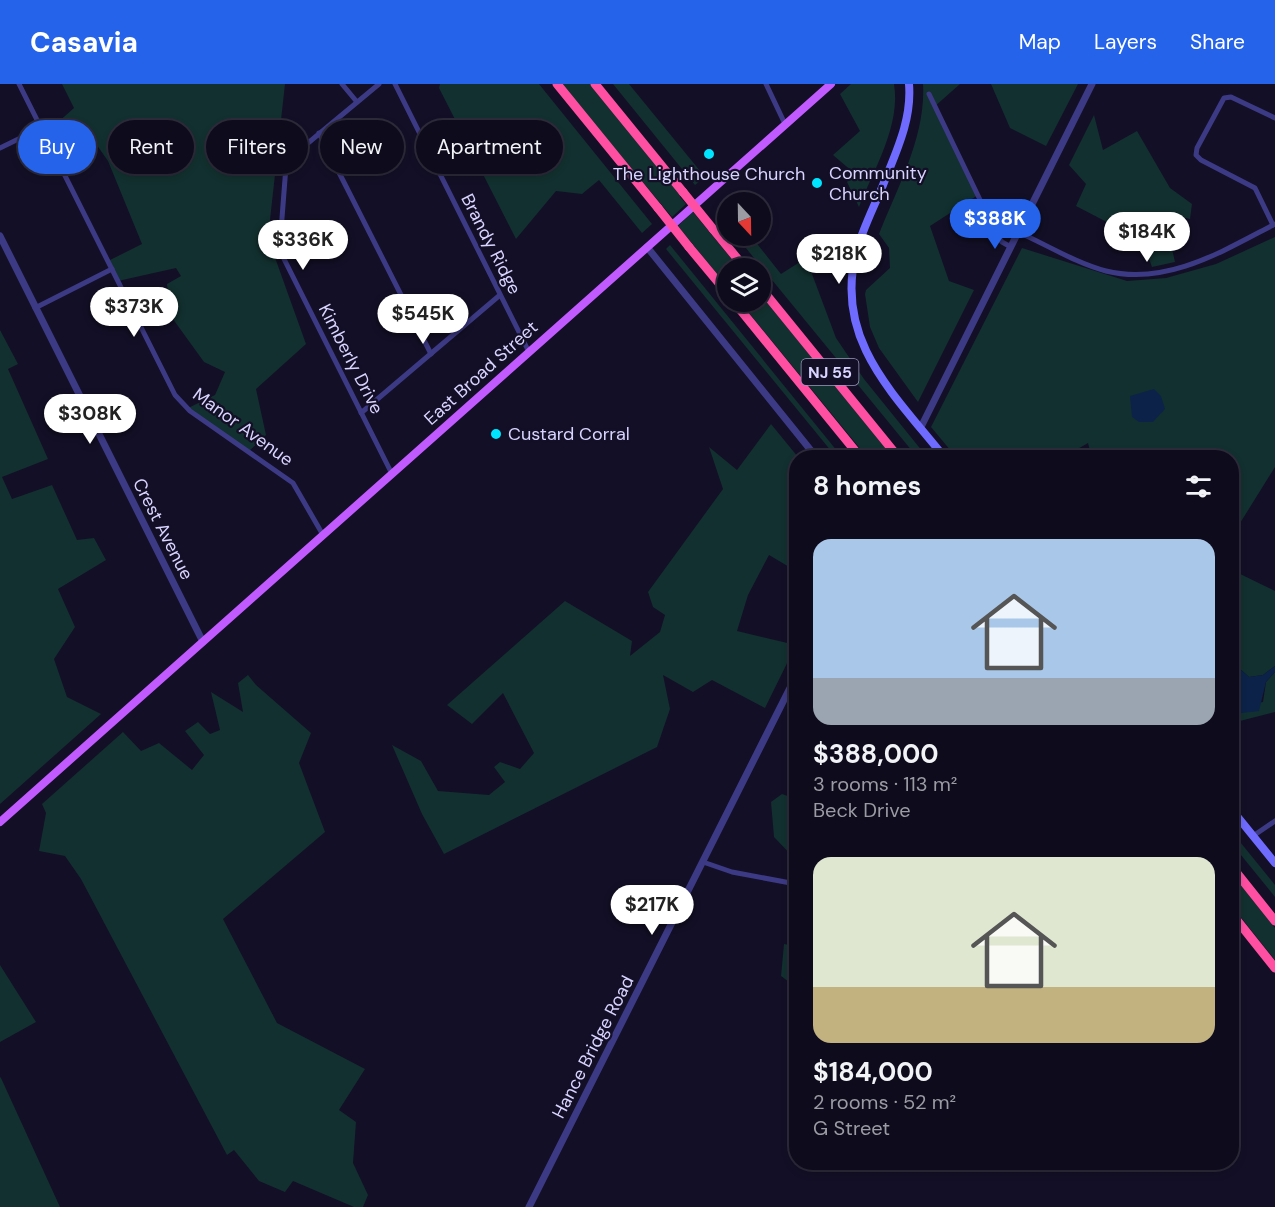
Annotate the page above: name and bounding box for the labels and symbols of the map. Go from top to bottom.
marker: The Lighthouse Church [702,147,716,161]
place label: Community Church [829,161,927,206]
place label: The Lighthouse Church [613,162,805,186]
marker: Community Church [810,176,824,190]
street label: Brandy Ridge [455,190,527,298]
north arrow [717,192,771,246]
pin: $388K [953,199,1037,250]
pin: $184K [1105,212,1189,263]
pin: $336K [261,220,345,271]
pin: $218K [797,234,881,285]
pin: $373K [92,287,176,338]
pin: $545K [381,294,465,345]
street label: Kimberly Drive [313,300,389,418]
street label: East Broad Street [419,316,543,430]
road number: NJ 55 [802,359,858,385]
street label: Manor Avenue [188,382,298,472]
pin: $308K [48,394,132,445]
place label: Custard Corral [508,422,630,446]
marker: Custard Corral [489,427,503,441]
street label: Crest Avenue [127,474,199,584]
pin: $217K [610,885,694,936]
street label: Hance Bridge Road [547,971,639,1123]

